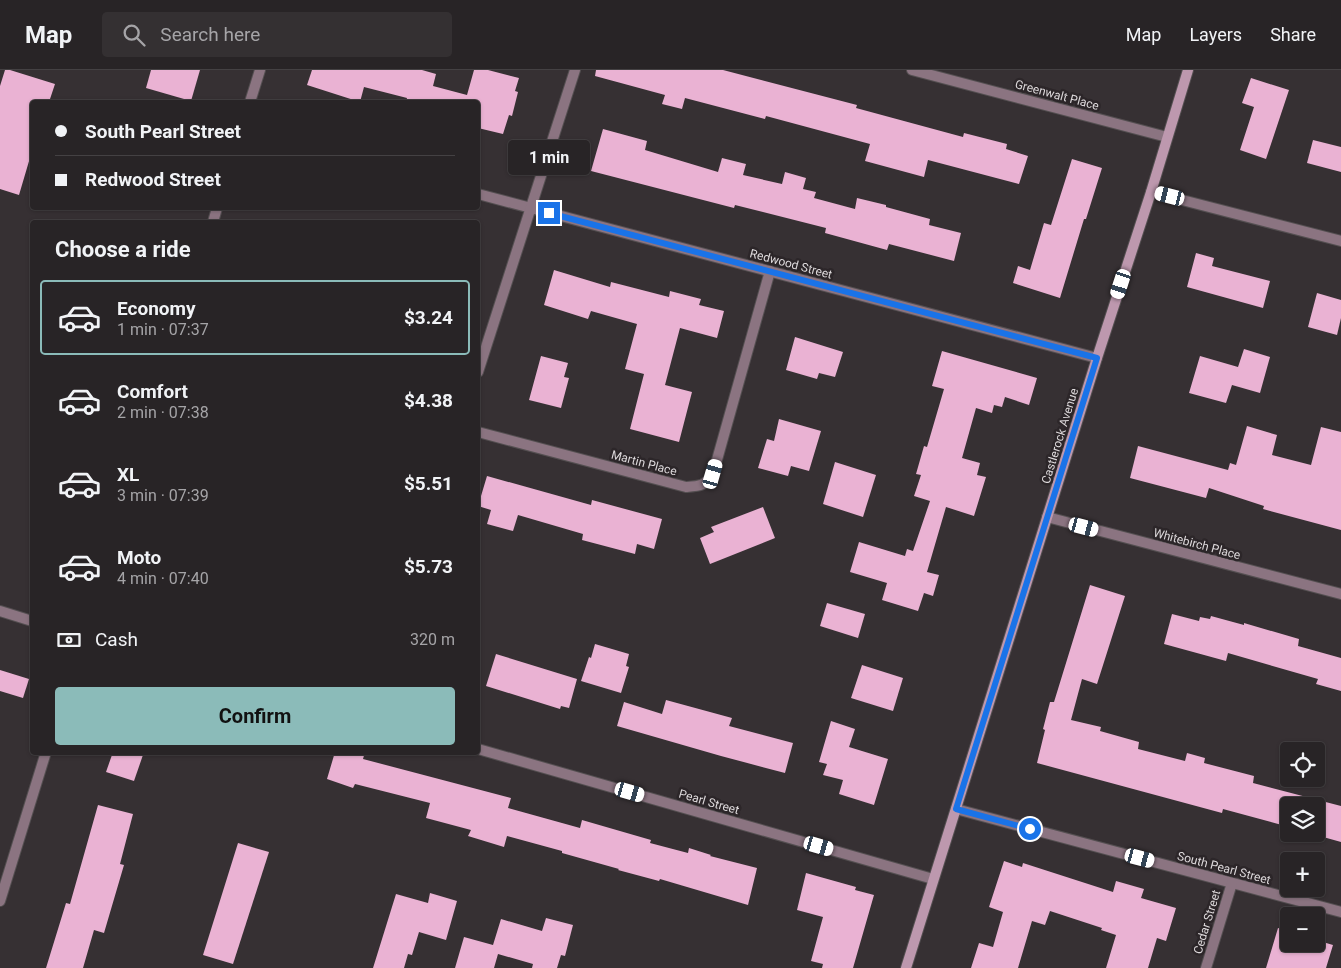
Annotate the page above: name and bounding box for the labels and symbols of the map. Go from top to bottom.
street label: Greenwalt Place [1013,77,1101,113]
callout: 1 min [508,140,590,176]
car [1153,185,1186,207]
route end [538,202,560,224]
street label: Redwood Street [748,246,834,282]
car [1109,267,1132,301]
street label: Castlerock Avenue [1039,387,1081,485]
street label: Martin Place [610,448,678,478]
car [701,458,724,490]
car [1067,516,1100,538]
street label: Whitebirch Place [1152,526,1242,562]
car [613,781,646,803]
street label: Pearl Street [677,787,741,817]
route start [1019,818,1041,840]
car [802,835,835,857]
car [1123,847,1156,869]
street label: South Pearl Street [1176,849,1272,887]
street label: Cedar Street [1191,888,1223,956]

